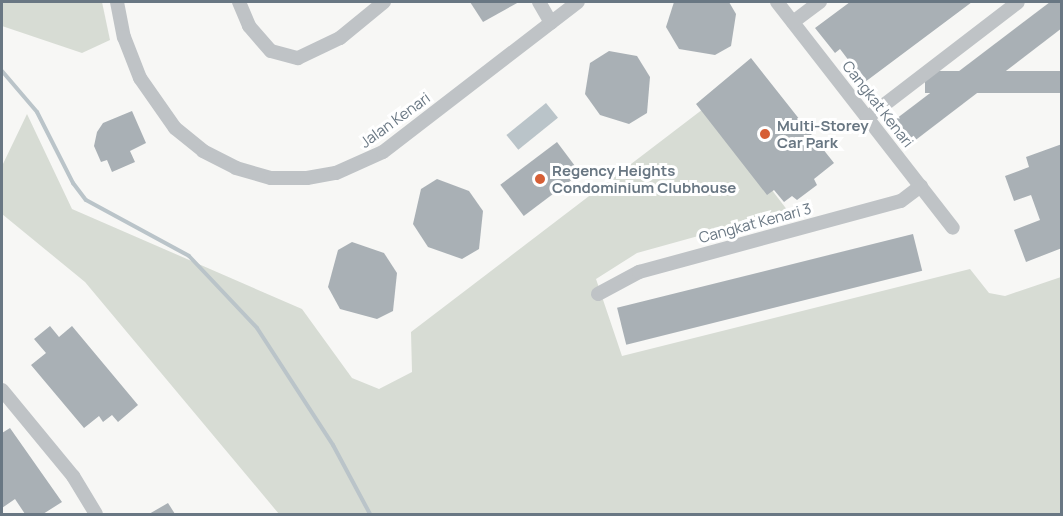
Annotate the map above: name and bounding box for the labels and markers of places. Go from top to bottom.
place label: Multi-Storey Car Park [777,116,869,151]
marker: Multi-Storey Car Park [758,127,772,141]
place label: Regency Heights Condominium Clubhouse [552,161,736,196]
marker: Regency Heights Condominium Clubhouse [533,172,547,186]

